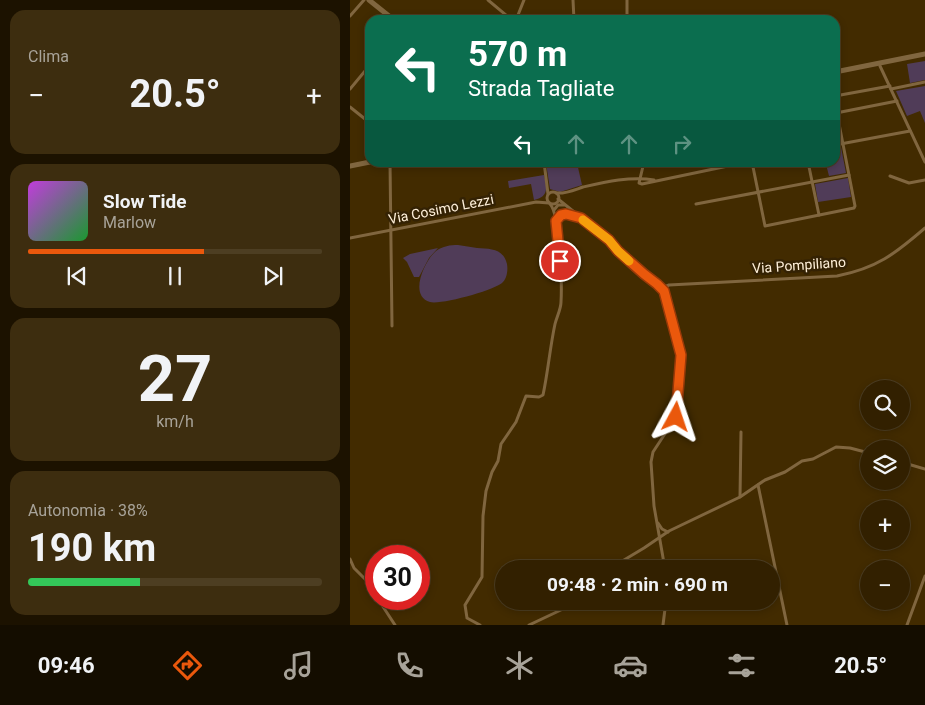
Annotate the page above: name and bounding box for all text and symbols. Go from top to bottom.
text: 570 m [468,34,567,75]
icon: left [385,35,450,100]
text: Clima [28,47,69,66]
text: 20.5° [129,72,221,116]
text: Strada Tagliate [468,76,614,101]
text: − [28,79,44,112]
text: + [306,79,322,112]
icon: left [509,130,537,158]
icon: ahead [562,130,590,158]
icon: ahead [615,130,643,158]
icon: right [668,130,696,158]
text: Slow Tide [103,190,186,213]
street label: Via Cosimo Lezzi [387,191,495,227]
text: Marlow [103,213,156,232]
pin [539,240,581,282]
icon: arrive [546,247,574,275]
street label: Via Pompiliano [752,254,846,276]
icon: previous [63,262,91,290]
icon: pause [161,262,189,290]
icon: next [259,262,287,290]
text: 27 [138,341,212,417]
map controls [860,380,910,610]
button: search [860,380,910,430]
position arrow [649,390,701,442]
text: km/h [156,412,194,431]
button: layers [860,440,910,490]
button: + [860,500,910,550]
text: Autonomia · 38% [28,501,148,520]
text: 190 km [28,526,156,570]
speed limit sign: 30 [365,545,430,610]
button: − [860,560,910,610]
text: 09:48 · 2 min · 690 m [547,573,728,596]
icon: directions [170,648,205,683]
icon: music [281,648,316,683]
icon: phone [392,648,427,683]
icon: climate [502,648,537,683]
icon: car [613,648,648,683]
icon: filters [724,648,759,683]
text: 09:46 [38,653,95,678]
text: 20.5° [834,653,887,678]

